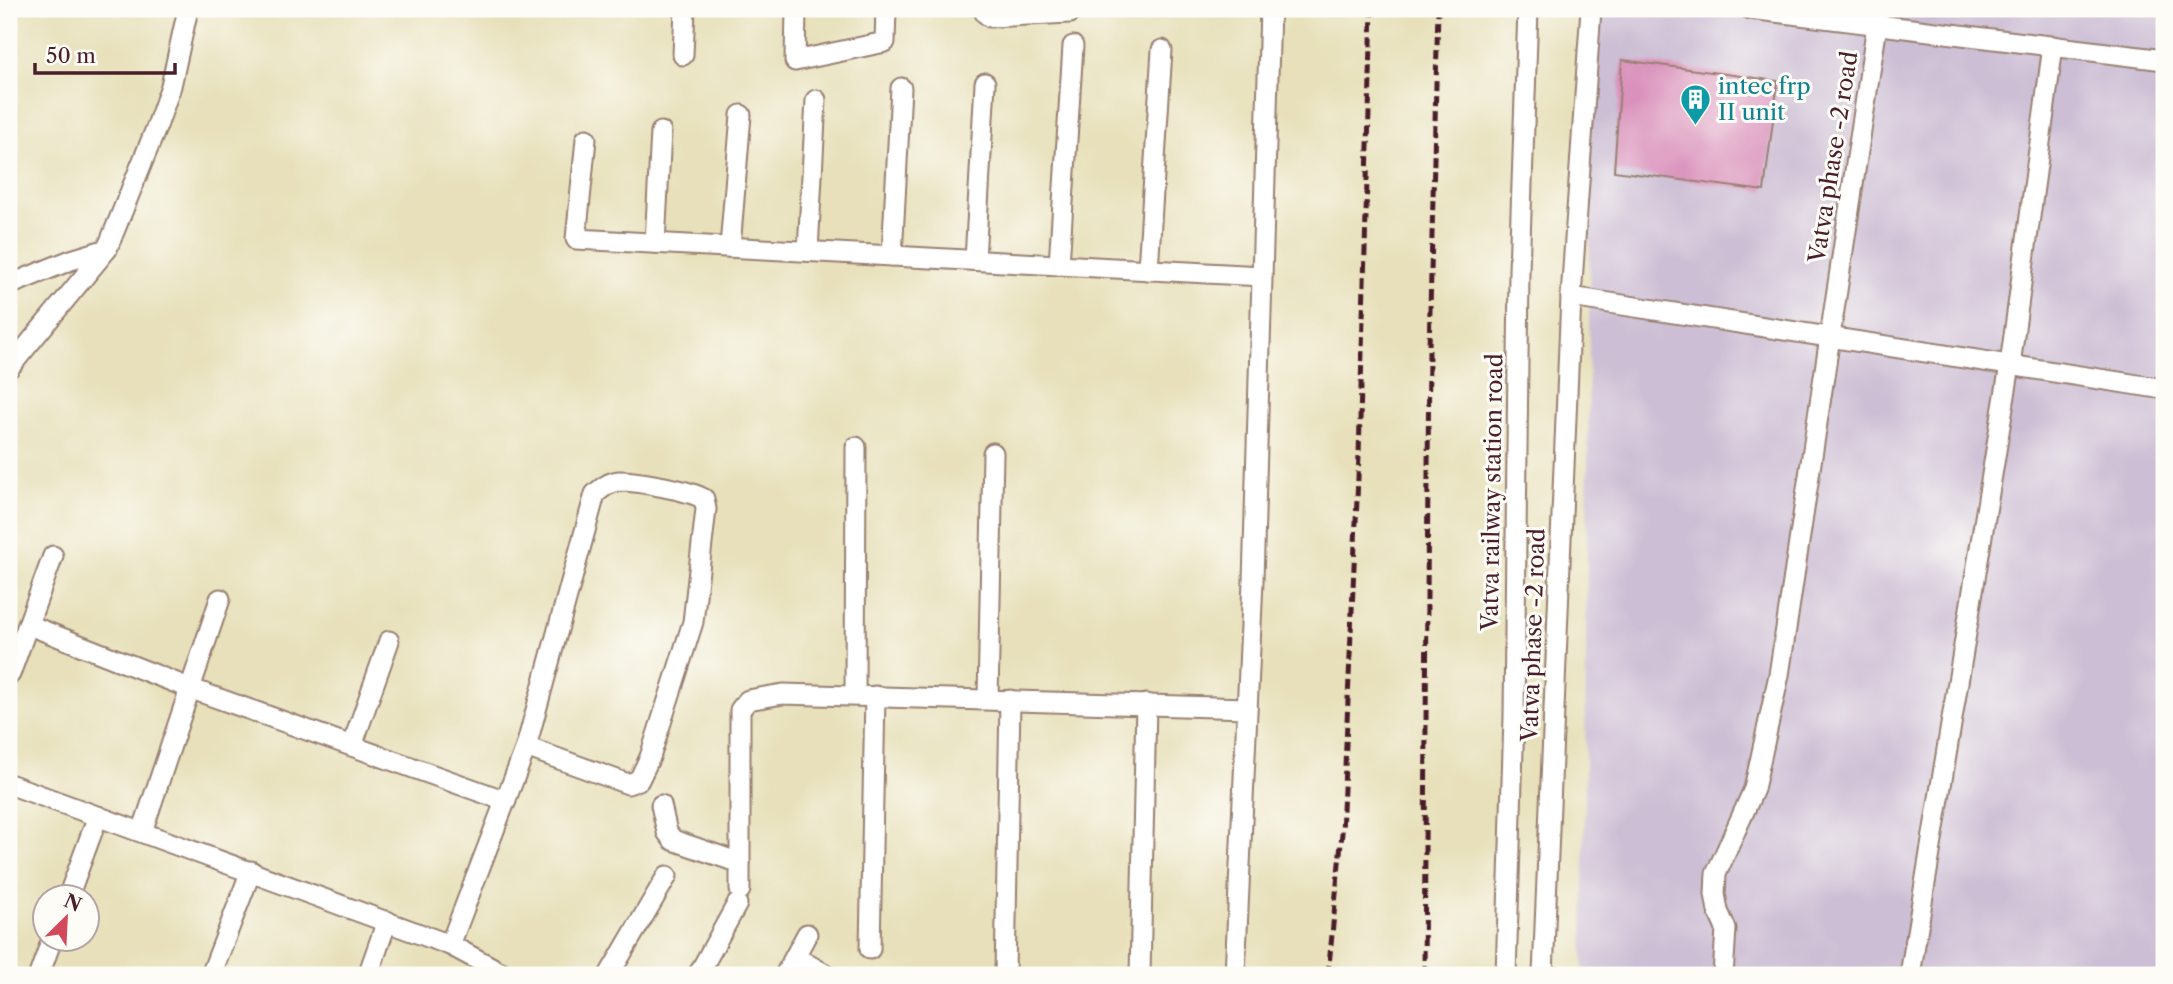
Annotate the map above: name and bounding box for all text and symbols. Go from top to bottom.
scale bar [35,32,175,76]
text: 50 m [46,43,96,68]
street label: Vatva phase -2 road [1802,49,1864,266]
place label: intec frp II unit [1718,72,1811,126]
building icon: intec frp II unit [1678,82,1712,126]
street label: Vatva railway station road [1476,353,1508,632]
street label: Vatva phase -2 road [1515,528,1551,743]
north arrow [32,883,102,953]
text: N [60,889,85,917]

